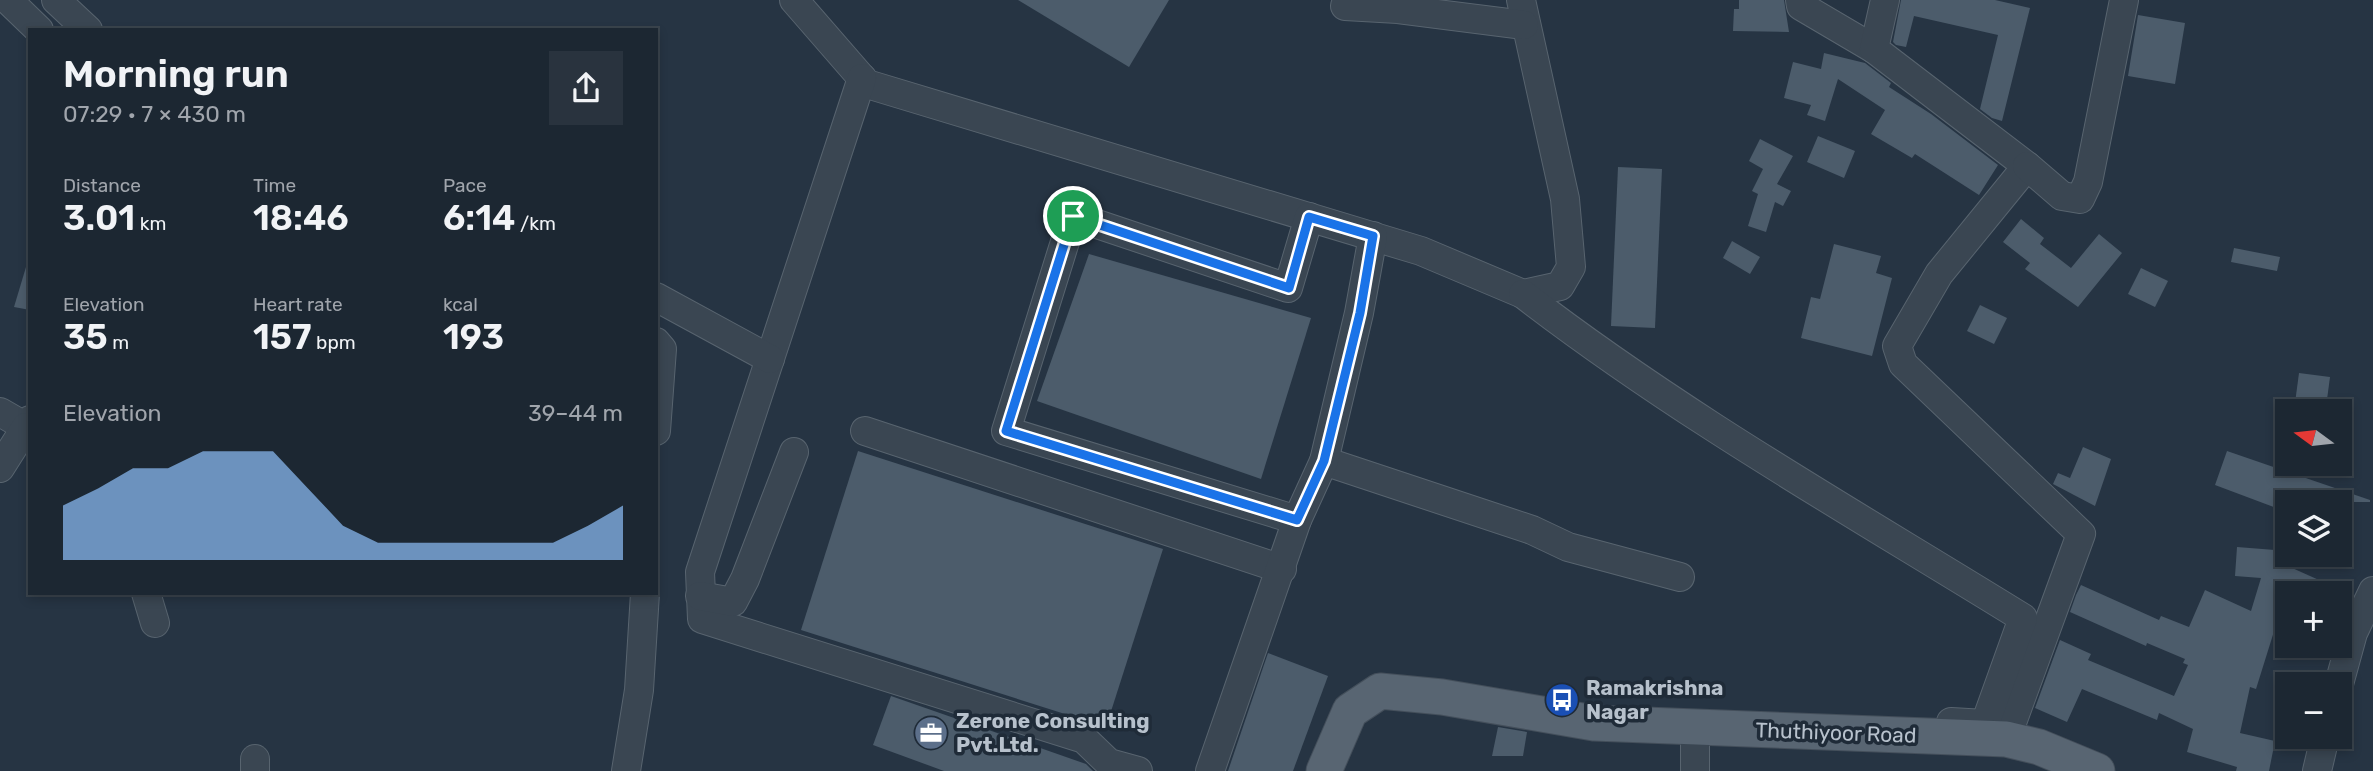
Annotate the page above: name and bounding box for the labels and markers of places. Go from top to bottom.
pin [1043,186,1103,246]
place label: Ramakrishna Nagar [1586,675,1724,724]
bus stop icon: Ramakrishna Nagar [1543,681,1581,719]
place label: Zerone Consulting Pvt.Ltd. [956,708,1149,757]
office icon: Zerone Consulting Pvt.Ltd. [912,714,950,752]

